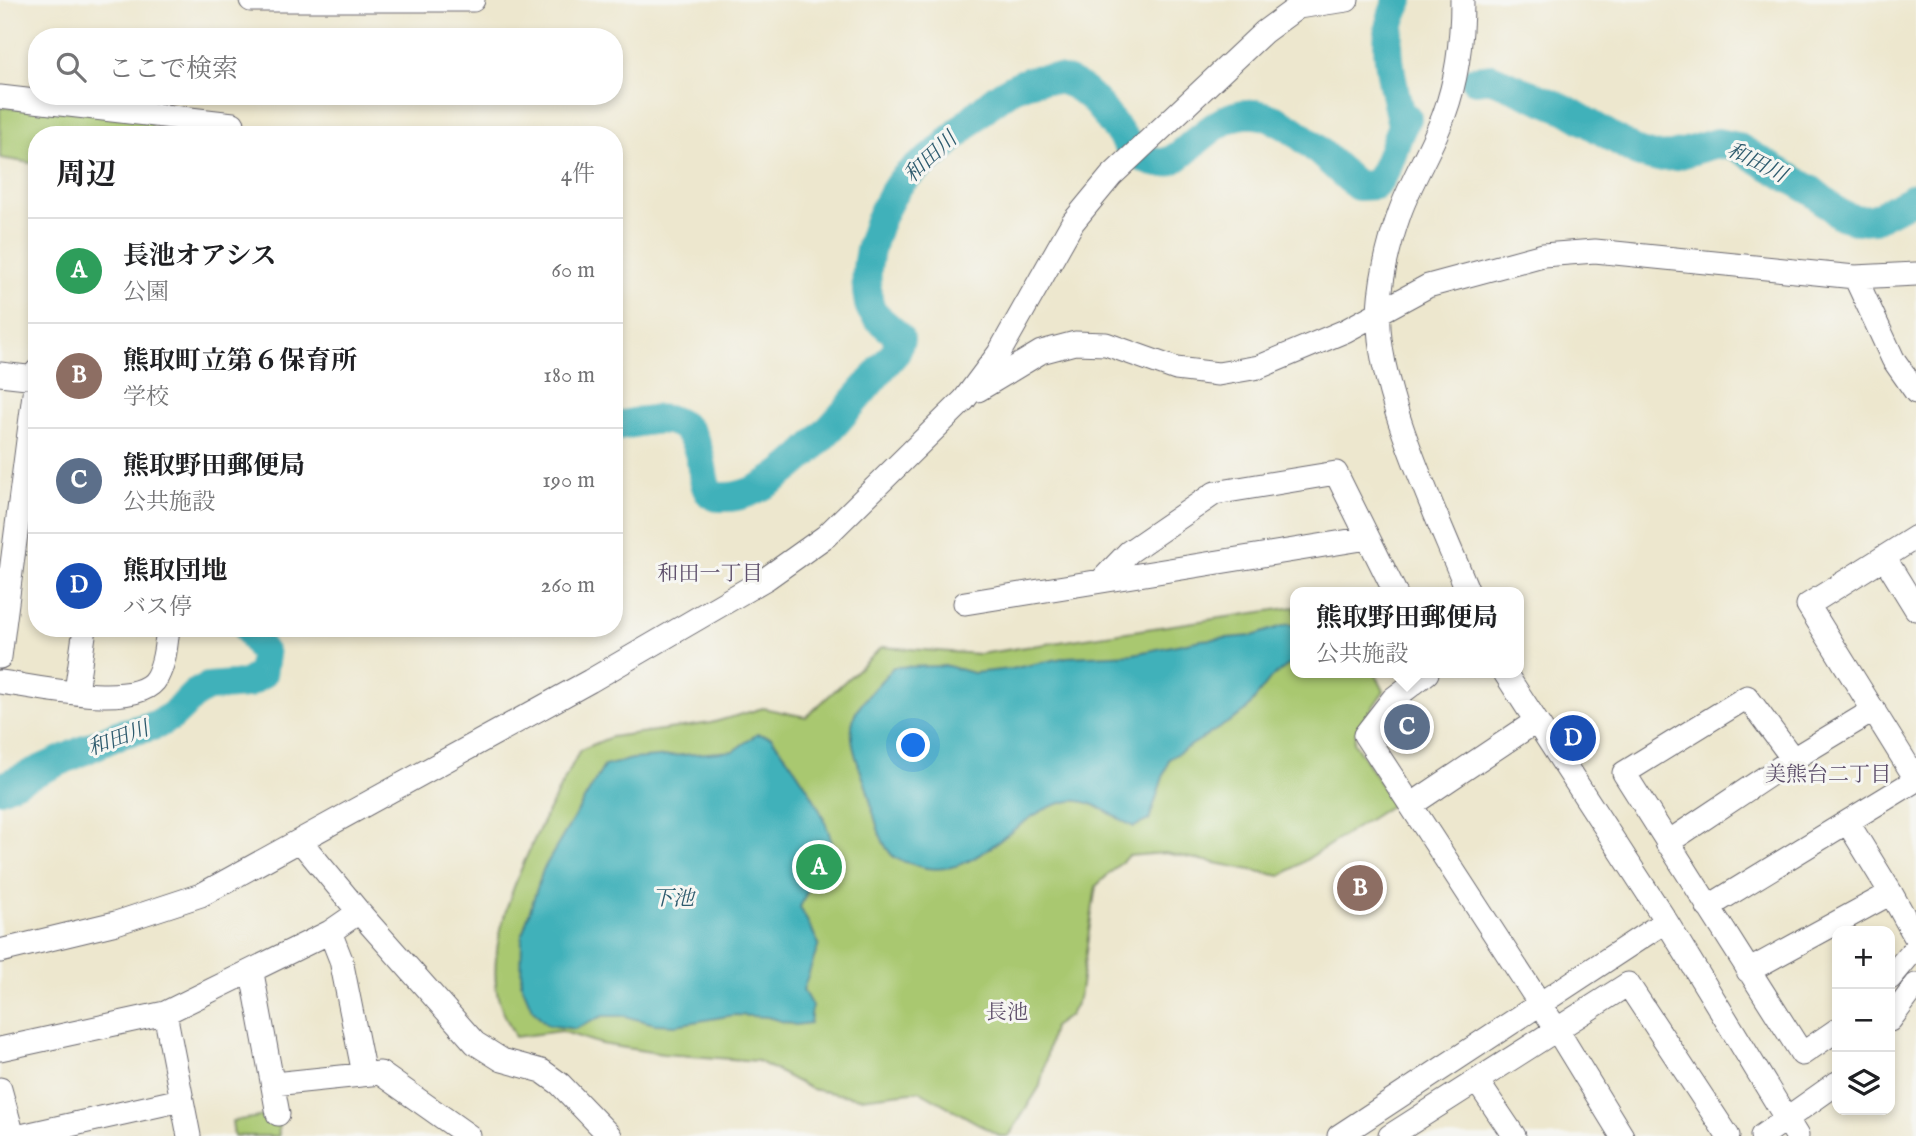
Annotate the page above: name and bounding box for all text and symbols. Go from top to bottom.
search box [28,28,623,105]
icon: search [52,48,90,86]
text: ここで検索 [108,53,238,86]
water label: 和田川 [899,125,965,189]
water label: 和田川 [1722,137,1792,191]
text: 周辺 [56,157,116,195]
text: 4件 [561,160,595,189]
text: 長池オアシス [123,240,276,273]
text: A [71,256,87,285]
text: 60 m [551,256,595,285]
text: 公園 [123,278,169,307]
text: 熊取町立第６保育所 [123,345,357,378]
text: B [71,361,87,390]
text: 180 m [543,361,595,390]
text: 学校 [123,383,169,412]
text: 熊取野田郵便局 [123,450,305,483]
text: C [71,466,87,495]
text: 190 m [542,466,595,495]
text: 公共施設 [123,488,215,517]
text: 熊取団地 [123,555,227,588]
district label: 和田一丁目 [658,561,763,588]
text: D [70,571,88,600]
text: 260 m [540,571,595,600]
popup [1290,587,1524,678]
text: バス停 [123,593,192,622]
text: 熊取野田郵便局 [1316,602,1498,635]
text: 公共施設 [1316,640,1408,669]
pin: C [1384,701,1430,753]
pin: D [1550,712,1596,764]
water label: 和田川 [84,715,155,763]
your location [896,728,930,762]
district label: 美熊台二丁目 [1765,762,1891,789]
pin: A [796,841,842,893]
pin: B [1337,862,1383,914]
water label: 下池 [652,886,696,913]
map controls [1832,926,1895,1115]
button: + [1832,926,1895,989]
button: − [1832,989,1895,1052]
district label: 長池 [986,1000,1028,1027]
button: layers [1832,1052,1895,1115]

